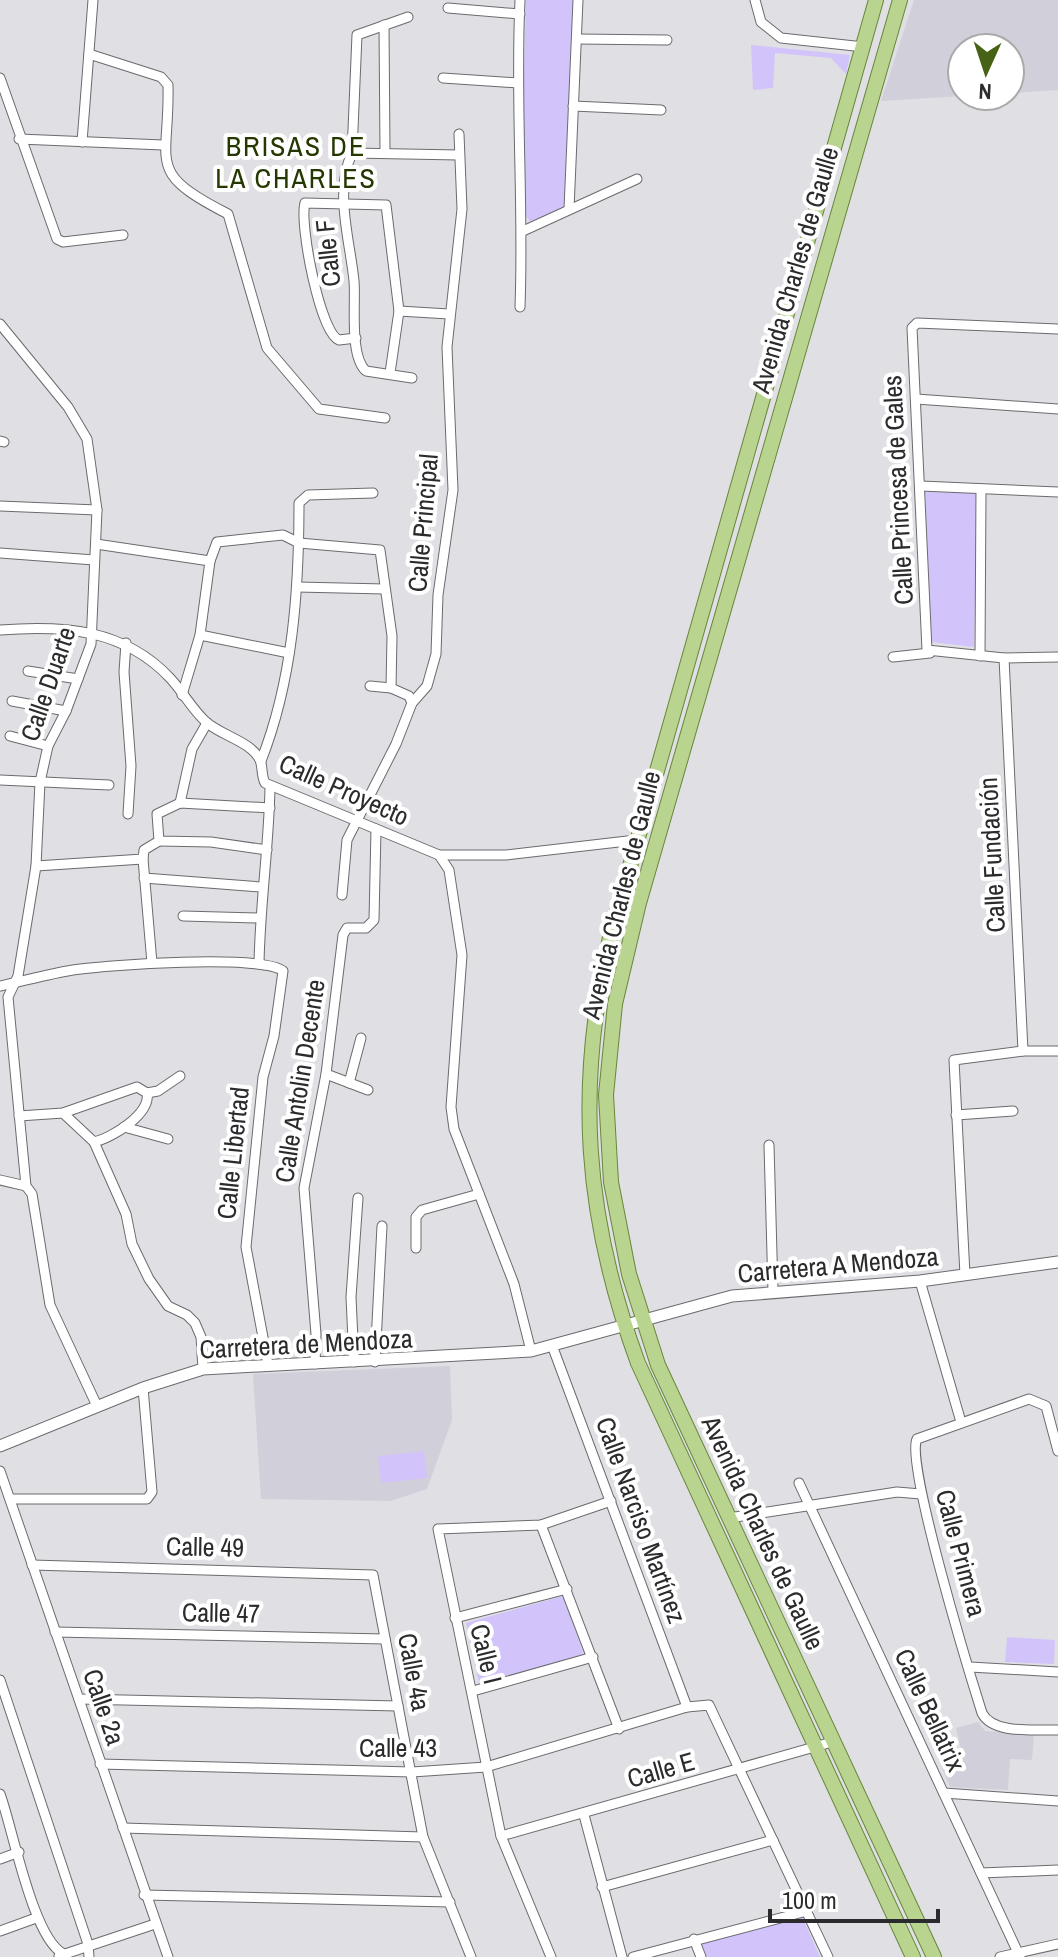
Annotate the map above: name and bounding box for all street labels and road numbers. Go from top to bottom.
street label: Avenida Charles de Gaulle [742,143,846,398]
street label: Calle F [307,218,348,288]
street label: Calle Princesa de Gales [874,374,921,606]
street label: Calle Principal [399,452,446,594]
street label: Calle Duarte [12,622,83,746]
street label: Calle Proyecto [274,745,415,834]
street label: Avenida Charles de Gaulle [573,767,668,1024]
street label: Calle Fundación [970,777,1013,933]
street label: Calle Antolin Decente [266,977,333,1185]
street label: Calle Libertad [208,1085,257,1221]
street label: Carretera A Mendoza [736,1238,940,1291]
street label: Carretera de Mendoza [199,1320,414,1367]
street label: Avenida Charles de Gaulle [693,1409,833,1655]
street label: Calle Narciso Martínez [588,1412,695,1628]
street label: Calle Primera [928,1485,995,1620]
street label: Calle 49 [166,1528,244,1565]
street label: Calle 47 [182,1594,260,1631]
street label: Calle I [462,1620,511,1687]
street label: Calle 4a [390,1630,439,1714]
street label: Calle Bellatrix [887,1643,974,1777]
street label: Calle 2a [75,1664,134,1750]
street label: Calle 43 [359,1730,437,1765]
street label: Calle E [623,1743,699,1796]

